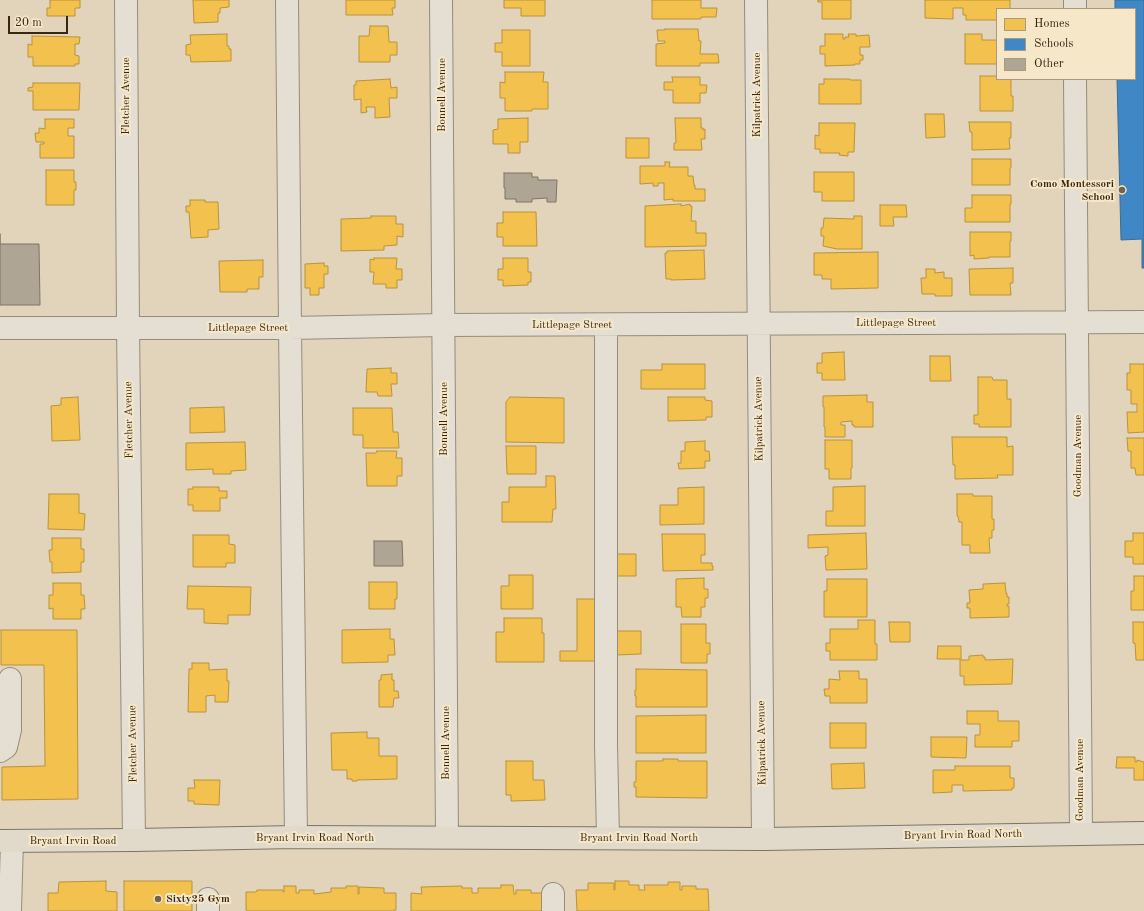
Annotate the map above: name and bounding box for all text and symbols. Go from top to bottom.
scale bar [10,8,70,34]
legend [996,8,1136,80]
text: 20 m [15,17,42,29]
text: Homes [1034,18,1070,30]
text: Schools [1034,38,1074,50]
street label: Kilpatrick Avenue [750,52,764,138]
street label: Fletcher Avenue [119,57,133,135]
street label: Bonnell Avenue [435,58,449,132]
text: Other [1034,58,1064,70]
place label: Como Montessori School [1030,177,1114,203]
marker: Como Montessori School [1117,185,1127,195]
street label: Littlepage Street [856,316,936,330]
street label: Littlepage Street [532,318,612,332]
street label: Littlepage Street [208,321,288,335]
street label: Kilpatrick Avenue [752,376,766,462]
street label: Fletcher Avenue [122,381,136,459]
street label: Bonnell Avenue [437,382,451,456]
street label: Goodman Avenue [1071,415,1085,497]
street label: Kilpatrick Avenue [755,700,769,786]
street label: Fletcher Avenue [126,705,140,783]
street label: Bonnell Avenue [439,706,453,780]
street label: Goodman Avenue [1073,739,1087,821]
street label: Bryant Irvin Road North [904,827,1022,843]
street label: Bryant Irvin Road North [256,831,374,845]
street label: Bryant Irvin Road North [580,831,698,845]
street label: Bryant Irvin Road [29,834,117,848]
place label: Sixty25 Gym [166,892,230,906]
marker: Sixty25 Gym [153,894,163,904]

